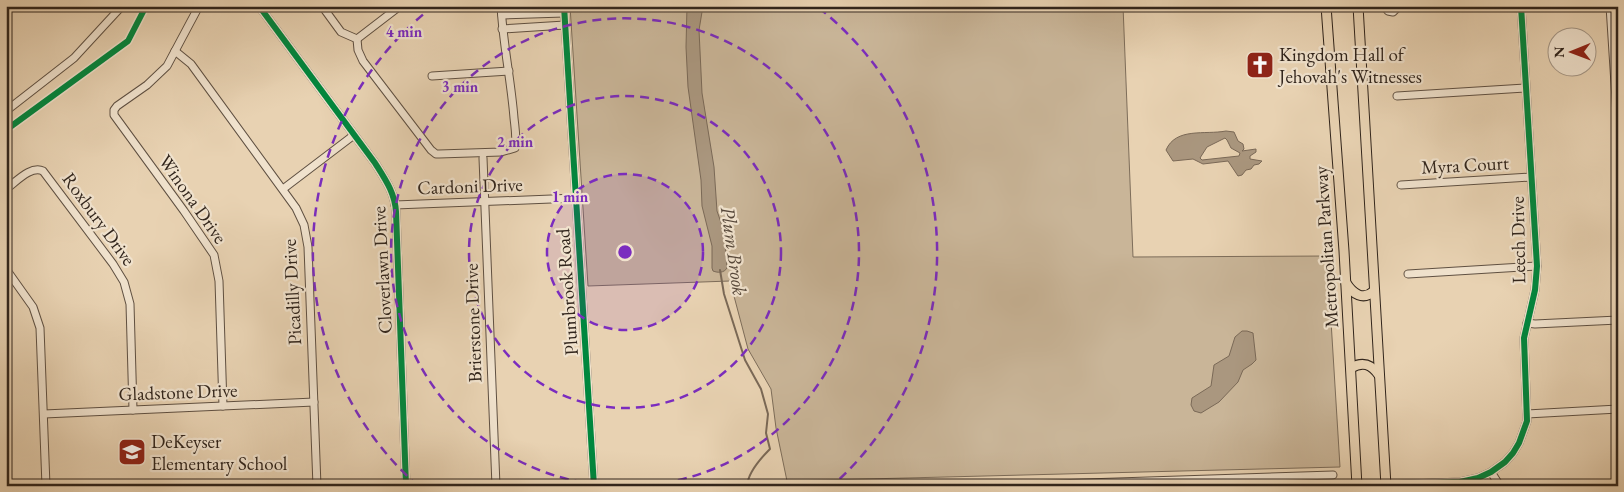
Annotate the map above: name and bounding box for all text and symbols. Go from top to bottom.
text: 4 min [386,22,423,41]
north arrow [1546,28,1596,78]
place label: Kingdom Hall of Jehovah's Witnesses [1277,42,1422,89]
text: N [1550,46,1568,58]
church icon: Kingdom Hall of Jehovah's Witnesses [1245,50,1275,80]
text: 3 min [442,77,479,96]
text: 2 min [497,132,534,151]
street label: Winona Drive [153,150,233,248]
street label: Myra Court [1421,150,1509,180]
street label: Metropolitan Parkway [1308,165,1344,329]
street label: Roxbury Drive [57,167,141,271]
street label: Cardoni Drive [417,172,523,200]
text: 1 min [552,187,589,206]
street label: Leech Drive [1505,196,1531,284]
street label: Cloverlawn Drive [366,205,398,335]
water label: Plum Brook [715,205,753,297]
street label: Plumbrook Road [550,227,584,356]
street label: Picadilly Drive [277,238,307,346]
centre of rings [616,243,634,261]
street label: Brierstone Drive [458,263,488,383]
street label: Gladstone Drive [118,377,238,407]
place label: DeKeyser Elementary School [151,429,288,476]
school or university icon: DeKeyser Elementary School [117,437,147,467]

